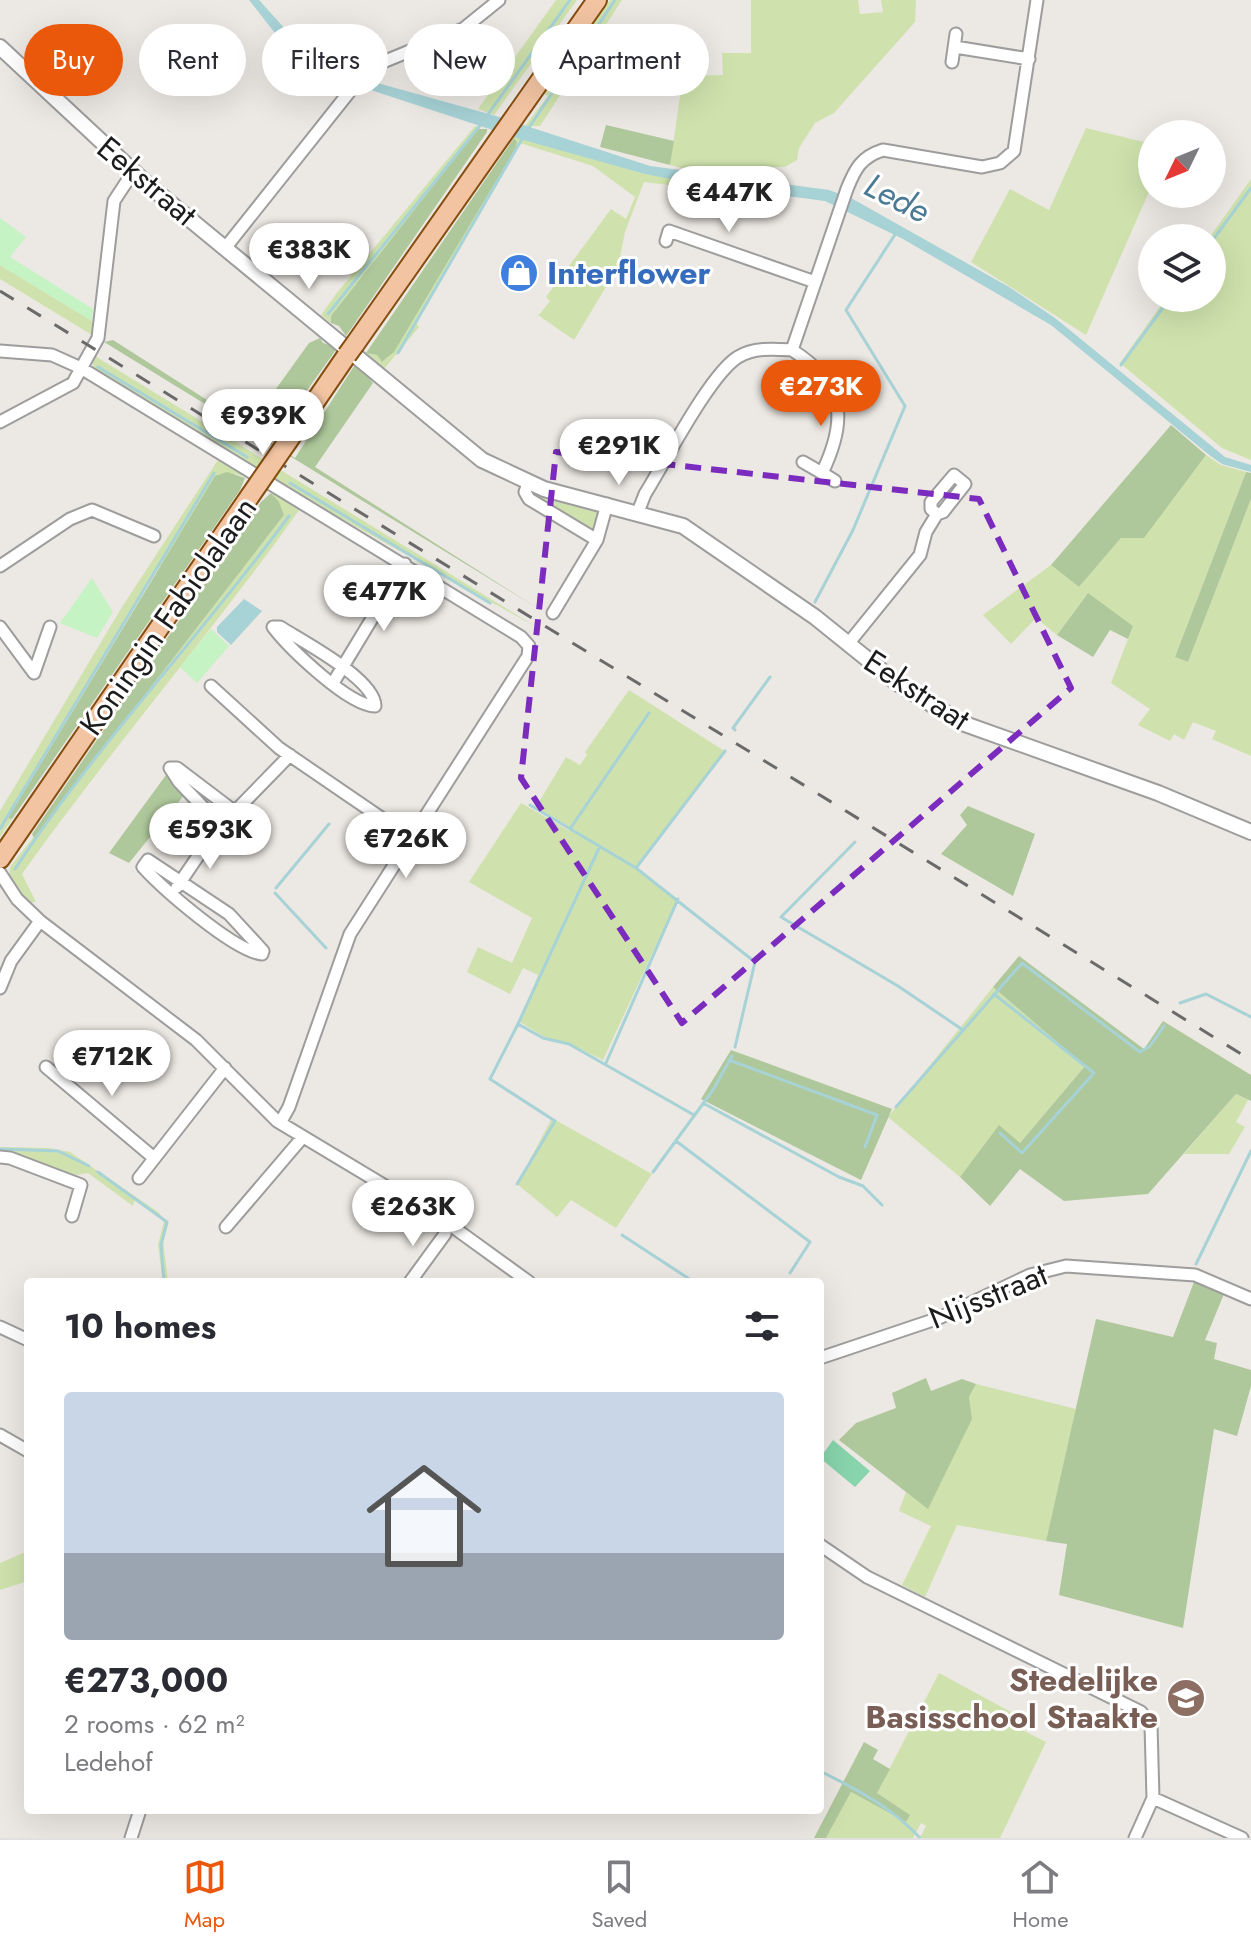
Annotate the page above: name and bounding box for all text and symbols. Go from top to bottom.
chip: Buy [24,24,123,96]
chip: Rent [139,24,246,96]
chip: Filters [262,24,388,96]
chip: New [404,24,515,96]
chip: Apartment [531,24,709,96]
north arrow [1138,120,1226,208]
map controls [1138,120,1226,312]
street label: Eekstraat [87,125,207,237]
water label: Lede [856,161,938,235]
pin: €447K [673,166,785,234]
text: €447K [685,173,773,211]
pin: €383K [253,223,365,291]
button: layers [1138,224,1226,312]
text: €383K [267,230,351,268]
place label: Interflower [547,250,711,296]
shop icon: Interflower [498,252,540,294]
pin: €273K [765,360,877,428]
text: €273K [779,367,863,405]
pin: €939K [207,389,319,457]
text: €939K [220,396,306,434]
pin: €291K [563,419,675,487]
text: €291K [578,426,660,464]
street label: Koningin Fabiolalaan [68,487,268,745]
pin: €477K [328,565,440,633]
text: €477K [342,572,426,610]
street label: Eekstraat [855,639,979,742]
pin: €593K [154,803,266,871]
text: €593K [167,810,253,848]
pin: €726K [350,812,462,880]
text: €726K [363,819,449,857]
pin: €712K [56,1030,168,1098]
text: €712K [71,1037,153,1075]
pin: €263K [357,1180,469,1248]
text: €263K [370,1187,456,1225]
street label: Nijsstraat [922,1251,1054,1341]
text: 10 homes [64,1302,216,1351]
icon: filters [740,1304,784,1348]
icon: home [352,1444,496,1588]
text: €273,000 [64,1656,228,1705]
place label: Stedelijke Basisschool Staakte [865,1657,1158,1740]
school or university icon: Stedelijke Basisschool Staakte [1165,1677,1207,1719]
text: 2 rooms · 62 m² [64,1705,245,1743]
text: Ledehof [64,1743,153,1781]
tab: Map [183,1855,227,1935]
tab: Saved [592,1855,647,1935]
tab: Home [1012,1855,1068,1935]

